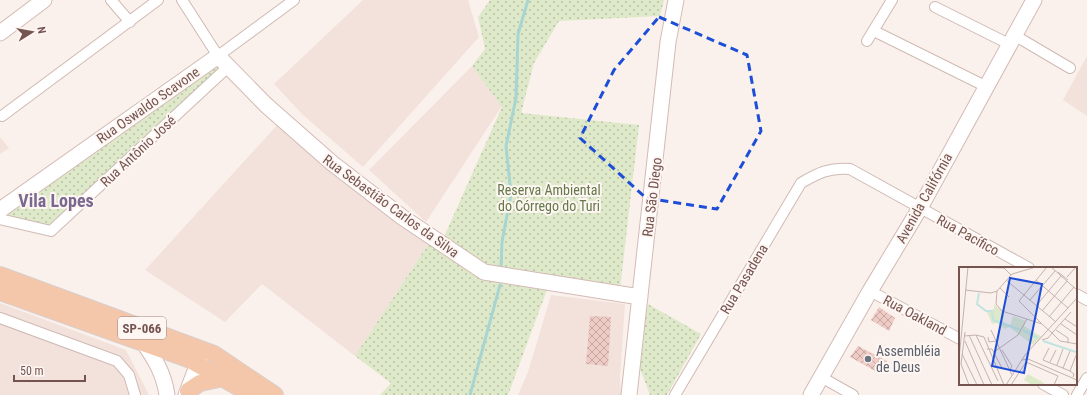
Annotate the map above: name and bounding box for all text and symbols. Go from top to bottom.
north arrow [12,12,52,52]
text: N [34,26,48,35]
street label: Rua Oswaldo Scavone [94,63,203,146]
street label: Rua Antônio José [97,112,179,190]
street label: Avenida Califórnia [893,150,955,246]
street label: Rua Sebastião Carlos da Silva [320,151,462,261]
street label: Rua São Diego [639,156,665,238]
park label: Reserva Ambiental do Córrego do Turi [497,182,601,214]
district label: Vila Lopes [18,190,94,211]
street label: Rua Pacífico [934,211,1002,259]
street label: Rua Pasadena [717,241,771,317]
inset map [959,267,1077,385]
street label: Rua Oakland [881,292,949,338]
road number: SP-066 [118,317,166,339]
place label: Assembléia de Deus [876,343,941,375]
marker: Assembléia de Deus [863,354,873,364]
scale bar [14,357,85,383]
text: 50 m [20,364,44,378]

